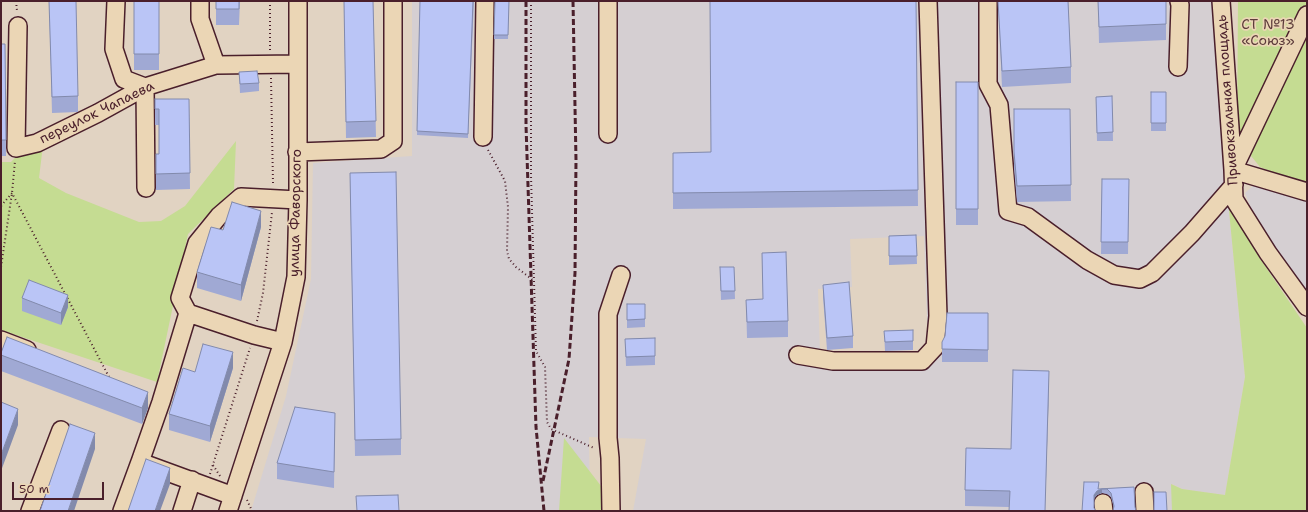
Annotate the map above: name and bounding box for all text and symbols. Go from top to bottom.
street label: Привокзальная площадь [1214,14,1242,186]
park label: СТ №13 «Союз» [1241,17,1295,50]
street label: переулок Чапаева [37,78,157,148]
street label: улица Фаворского [286,149,306,277]
scale bar [14,474,106,500]
text: 50 m [19,481,49,497]

